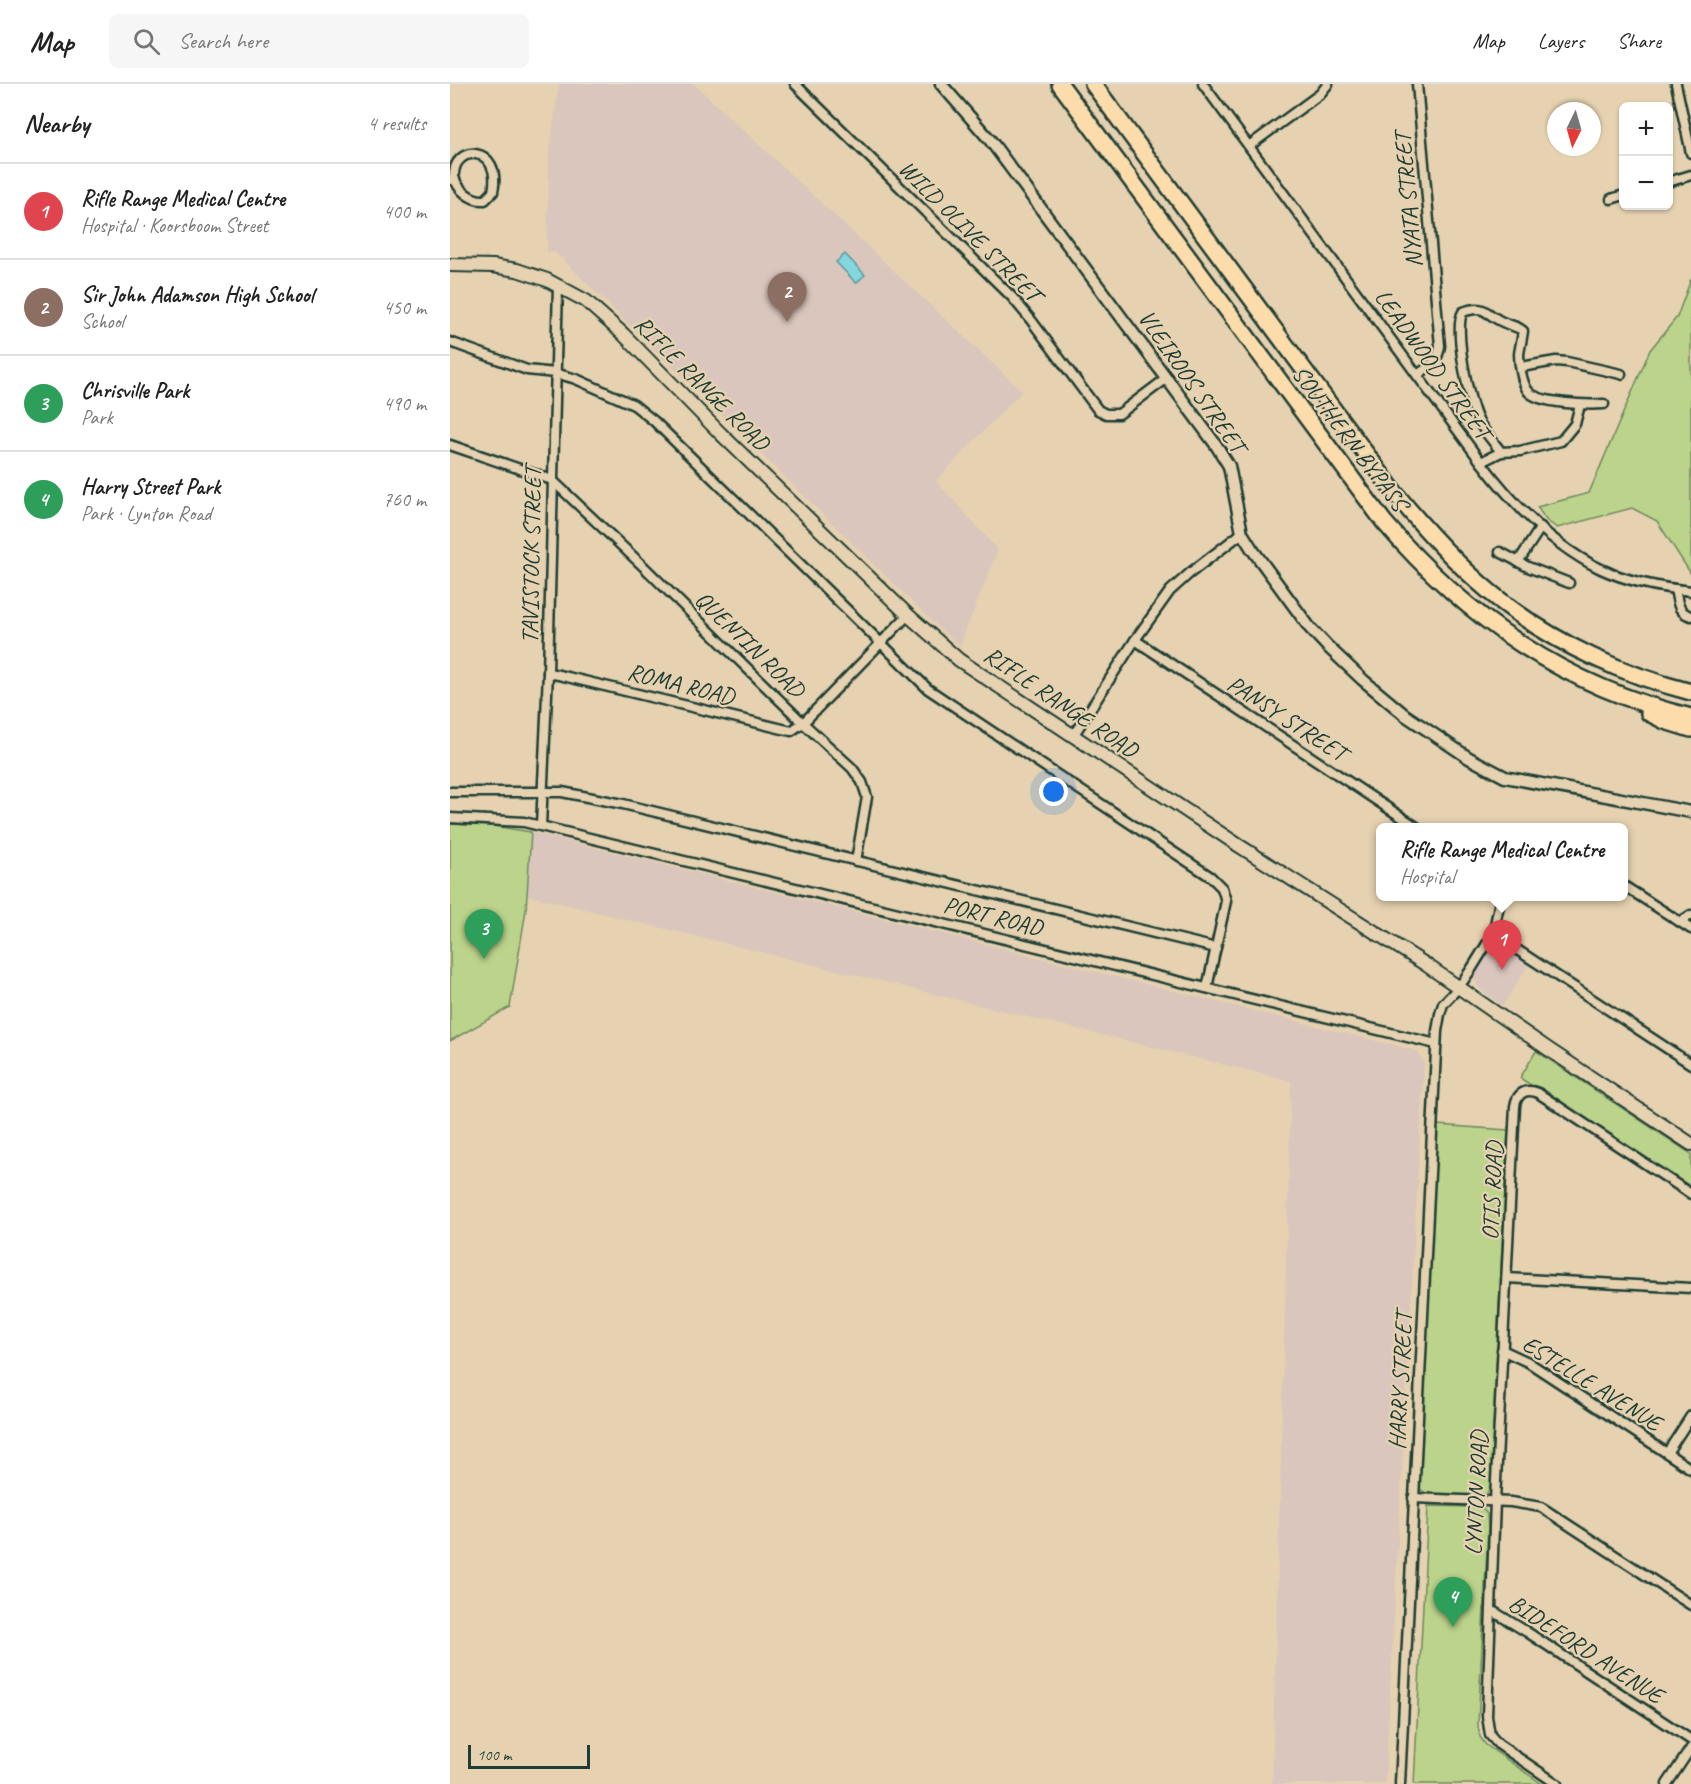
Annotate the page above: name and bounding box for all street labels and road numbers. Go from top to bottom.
street label: NYATA STREET [1387,126,1429,269]
street label: WILD OLIVE STREET [892,153,1052,313]
street label: LEADWOOD STREET [1368,283,1501,450]
street label: VLEIROOS STREET [1132,304,1256,463]
street label: RIFLE RANGE ROAD [628,309,778,459]
street label: SOUTHERN BYPASS [1286,359,1417,520]
street label: TAVISTOCK STREET [514,461,548,644]
street label: QUENTIN ROAD [689,584,813,705]
street label: RIFLE RANGE ROAD [978,639,1146,766]
street label: ROMA ROAD [625,656,739,712]
street label: PANSY STREET [1222,668,1357,771]
street label: PORT ROAD [940,889,1048,943]
street label: OTIS ROAD [1474,1139,1510,1241]
street label: HARRY STREET [1381,1306,1419,1450]
street label: ESTELLE AVENUE [1517,1328,1670,1439]
street label: LYNTON ROAD [1458,1428,1494,1556]
street label: BIDEFORD AVENUE [1503,1588,1672,1712]

